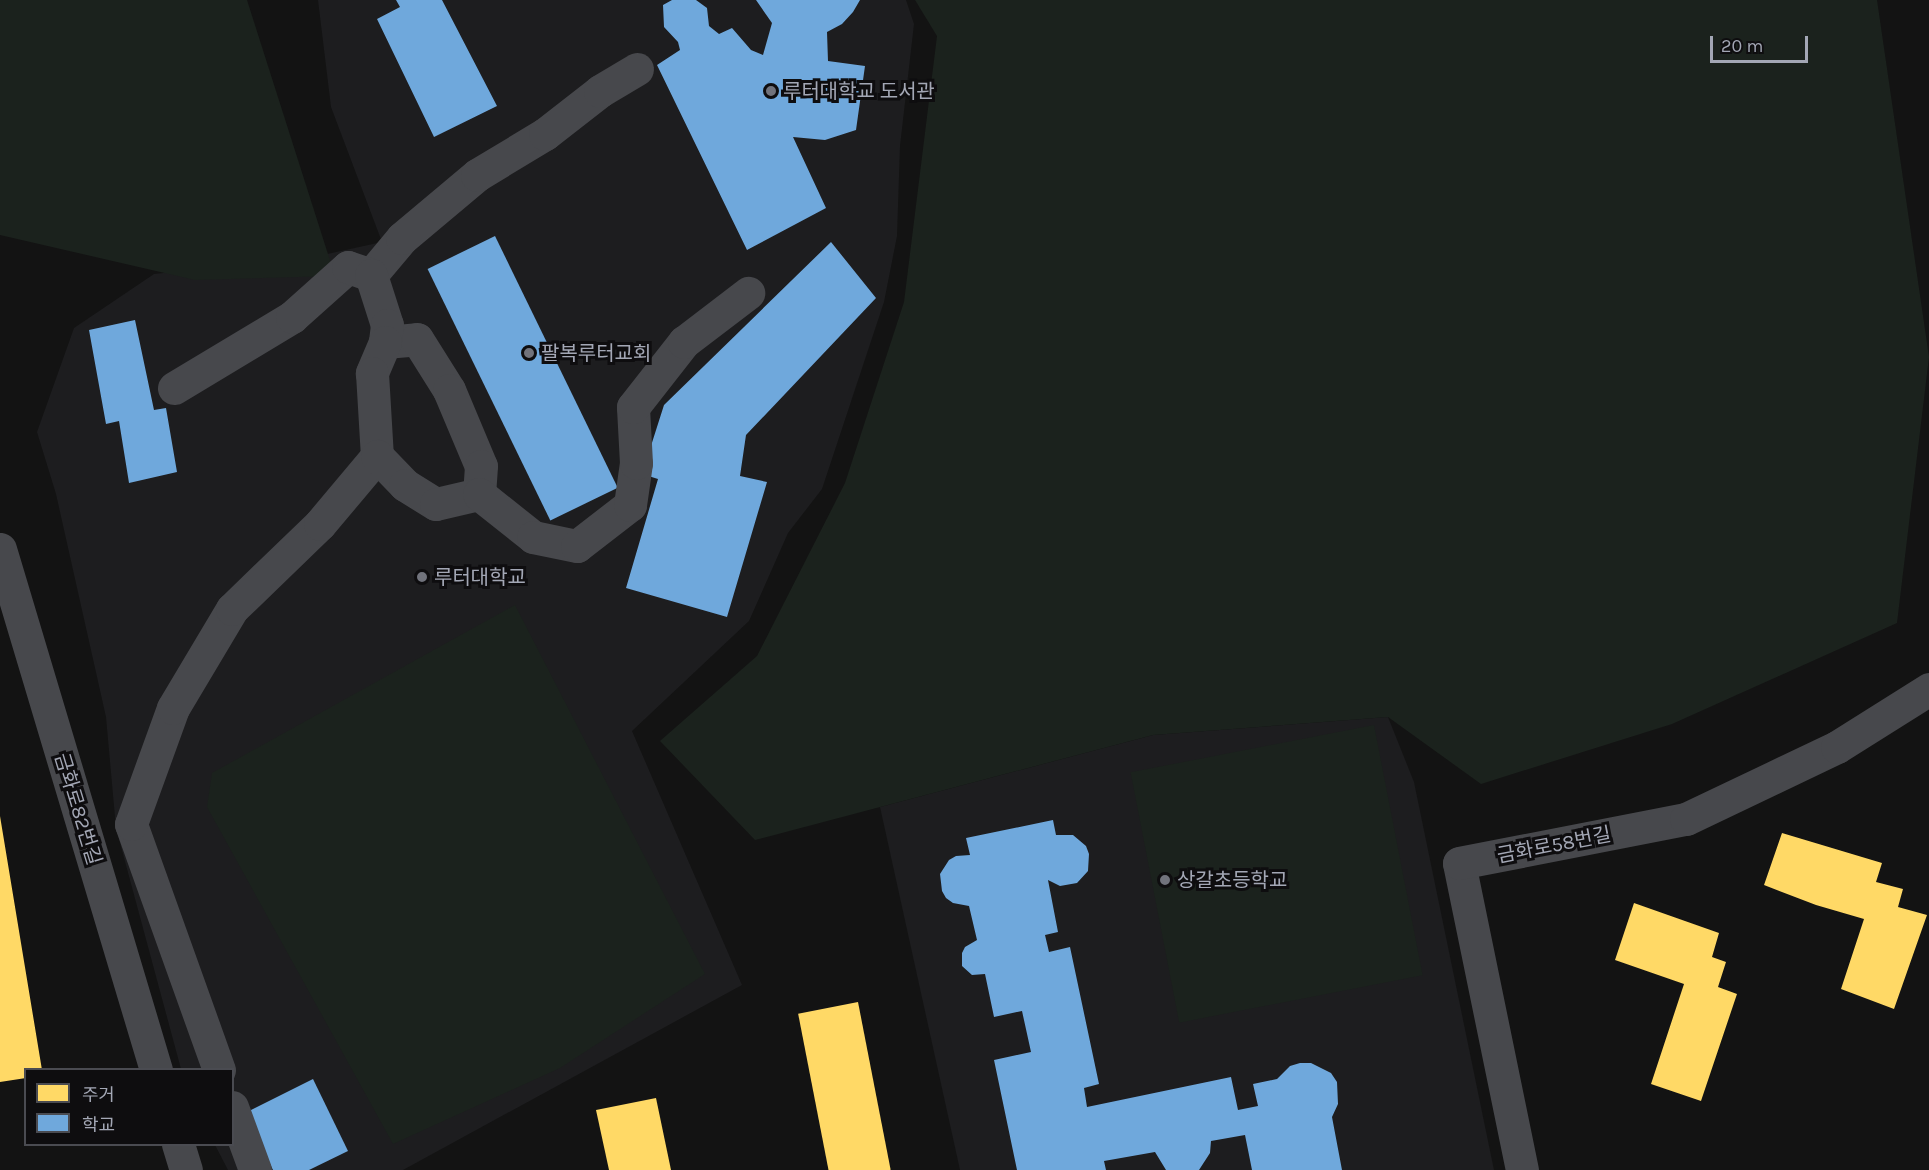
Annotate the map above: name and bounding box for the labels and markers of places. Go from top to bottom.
place label: 루터대학교 도서관 [783,79,935,103]
marker: 루터대학교 도서관 [764,84,778,98]
place label: 팔복루터교회 [541,341,651,365]
marker: 팔복루터교회 [522,346,536,360]
place label: 루터대학교 [434,565,526,589]
marker: 루터대학교 [415,570,429,584]
place label: 상갈초등학교 [1177,868,1287,892]
marker: 상갈초등학교 [1158,873,1172,887]

